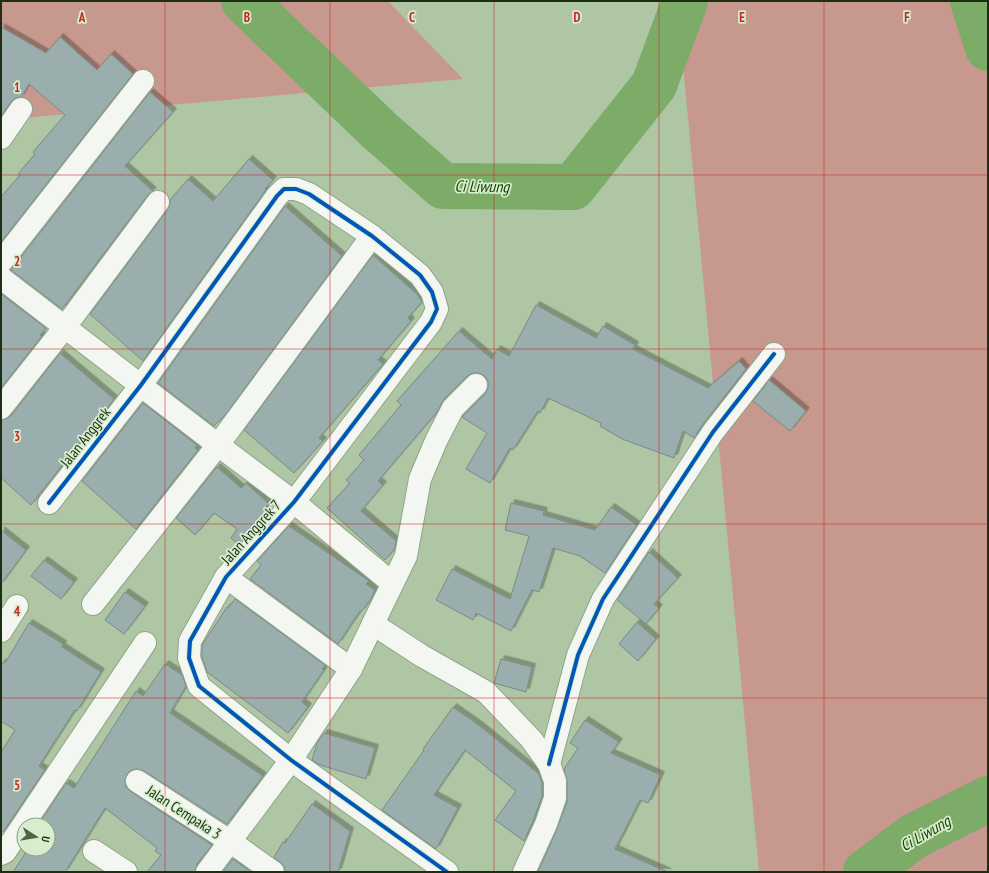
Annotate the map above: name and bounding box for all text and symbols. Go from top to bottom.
text: A [78,9,86,26]
text: B [244,9,250,26]
text: C [409,9,415,26]
text: D [574,9,581,26]
text: E [739,9,745,26]
text: F [904,9,910,26]
text: 1 [14,79,20,96]
water label: Ci Liwung [455,176,511,196]
text: 2 [14,253,20,270]
street label: Jalan Anggrek [55,403,115,472]
text: 3 [14,428,20,445]
street label: Jalan Anggrek 7 [216,496,285,569]
text: 4 [14,603,21,620]
text: 5 [14,777,20,794]
street label: Jalan Cempaka 3 [142,780,225,843]
water label: Ci Liwung [896,810,955,855]
north arrow [16,817,56,857]
text: U [38,835,53,844]

